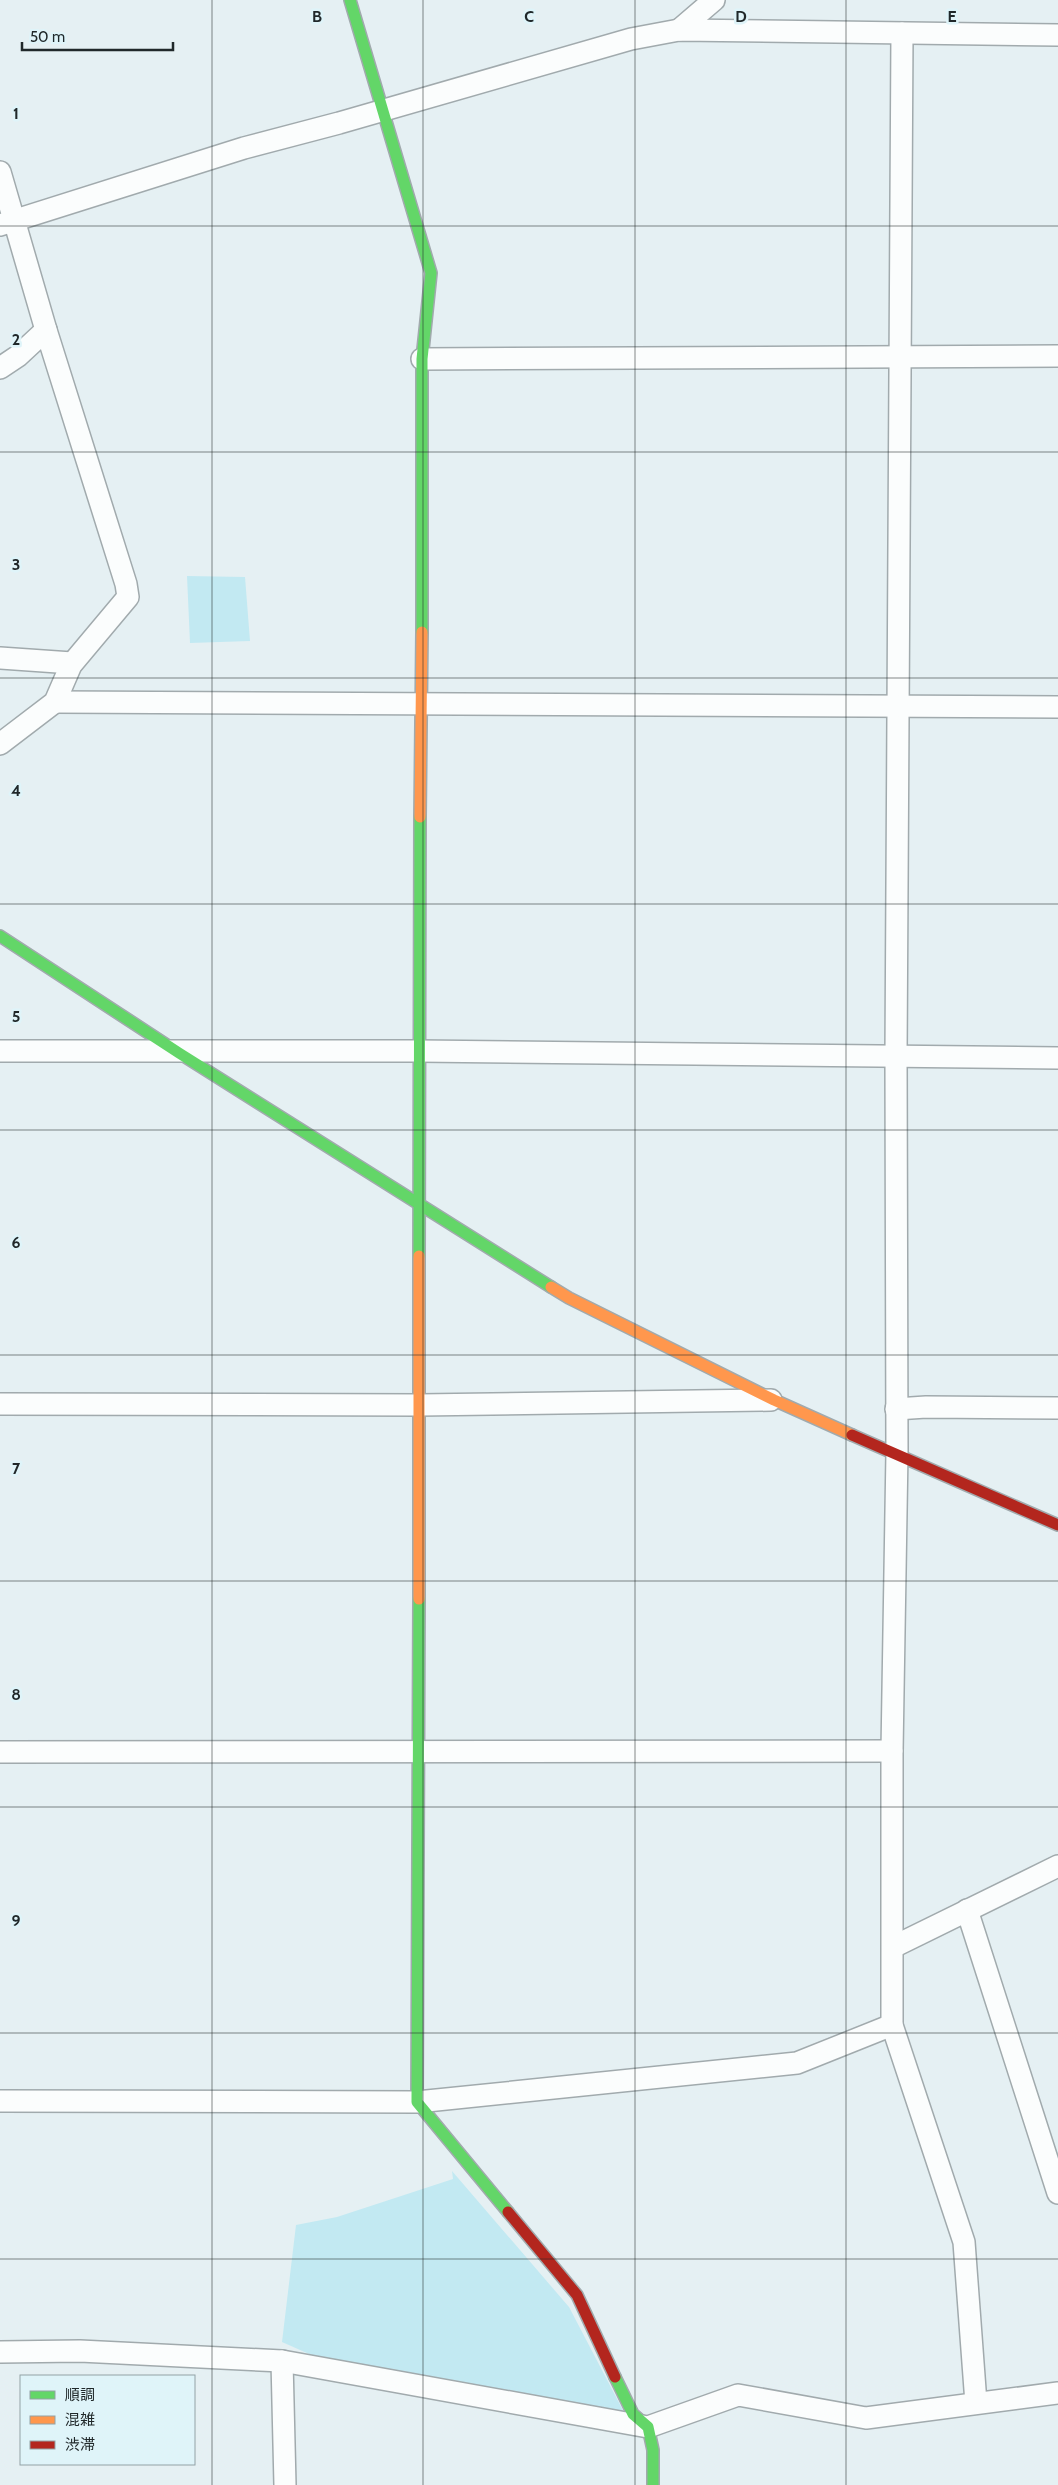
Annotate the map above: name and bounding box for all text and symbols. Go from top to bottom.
text: B [312,7,322,26]
text: C [524,7,534,26]
text: D [735,7,747,26]
text: E [947,7,957,26]
scale bar [22,20,174,52]
text: 50 m [30,28,65,46]
text: 1 [13,104,19,123]
text: 2 [12,330,20,349]
text: 3 [12,555,20,574]
text: 4 [11,781,21,800]
text: 5 [12,1007,20,1026]
text: 6 [12,1233,21,1252]
text: 7 [12,1459,21,1478]
text: 8 [11,1685,21,1704]
text: 9 [12,1911,21,1930]
legend [20,2375,195,2465]
text: 順調 [65,2386,95,2404]
text: 混雑 [65,2411,95,2429]
text: 渋滞 [65,2436,95,2454]

